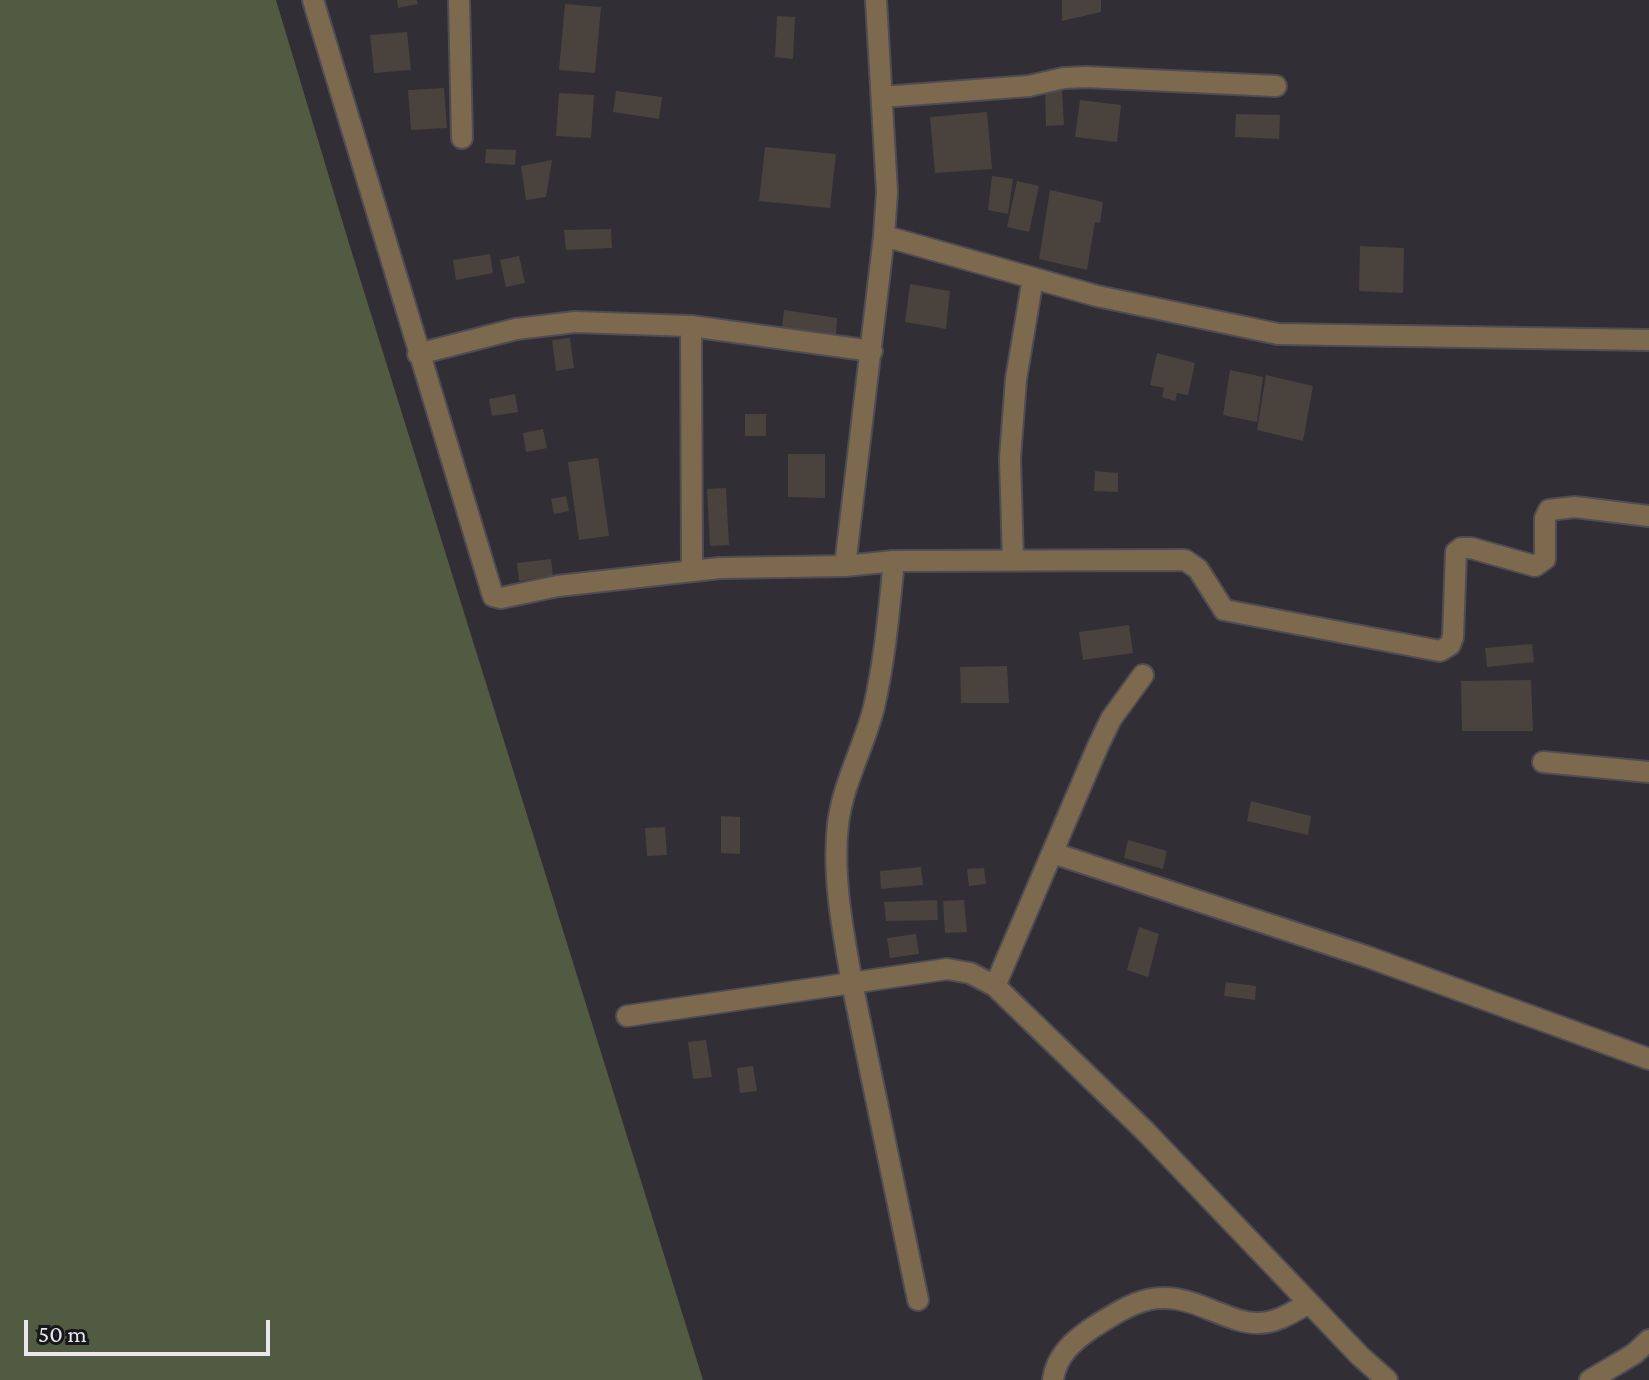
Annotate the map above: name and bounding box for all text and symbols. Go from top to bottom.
scale bar [28,1304,274,1354]
text: 50 m [38,1320,87,1347]

